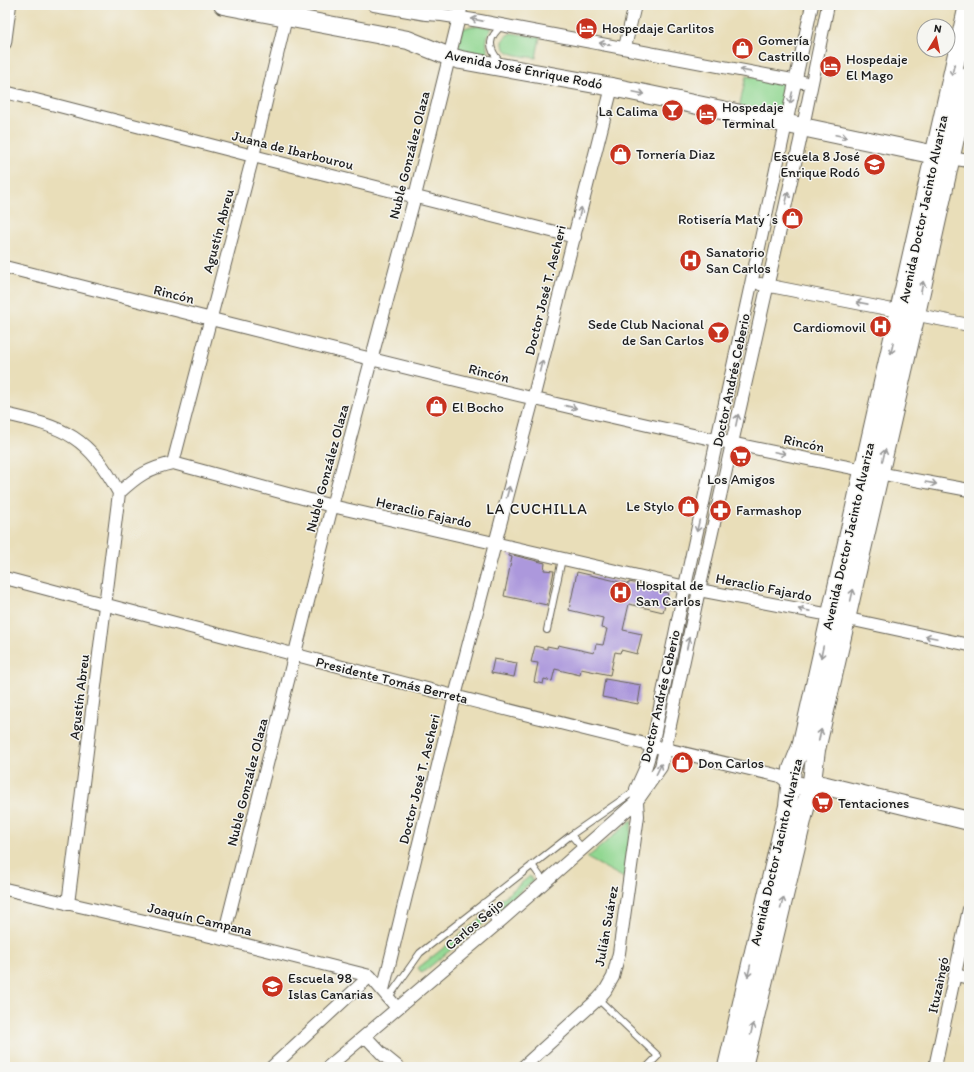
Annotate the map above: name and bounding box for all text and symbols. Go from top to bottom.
hotel icon: Hospedaje Carlitos [574,15,600,41]
one-way arrow [471,16,484,24]
north arrow [916,18,956,58]
place label: Hospedaje Carlitos [602,20,714,37]
text: N [933,22,942,36]
place label: Gomería Castrillo [758,32,810,65]
shop icon: Gomería Castrillo [730,35,756,61]
one-way arrow [599,39,612,47]
street label: Avenida José Enrique Rodó [444,46,604,93]
place label: Hospedaje El Mago [846,51,908,84]
hotel icon: Hospedaje El Mago [817,54,843,80]
one-way arrow [949,64,957,77]
one-way arrow [740,66,753,74]
street label: Nuble González Olaza [385,88,434,221]
one-way arrow [633,89,646,97]
one-way arrow [787,91,795,104]
bar icon: La Calima [660,98,686,124]
place label: Hospedaje Terminal [722,99,784,132]
hotel icon: Hospedaje Terminal [693,102,719,128]
place label: La Calima [599,103,659,120]
street label: Avenida Doctor Jacinto Alvariza [895,114,952,305]
street label: Juana de Ibarbourou [230,127,356,174]
one-way arrow [834,132,847,140]
shop icon: Tornería Diaz [607,141,633,167]
place label: Tornería Diaz [636,146,716,163]
place label: Escuela 8 José Enrique Rodó [773,148,860,181]
school or university icon: Escuela 8 José Enrique Rodó [862,151,888,177]
street label: Agustín Abreu [199,187,238,275]
one-way arrow [784,192,792,205]
shop icon: Rotisería Maty´s [780,206,806,232]
one-way arrow [577,207,585,220]
place label: Rotisería Maty´s [678,211,778,228]
street label: Doctor José T. Ascheri [521,223,570,357]
place label: Sanatorio San Carlos [706,244,771,277]
hospital icon: Sanatorio San Carlos [678,247,704,273]
street label: Rincón [152,281,196,308]
one-way arrow [919,281,927,294]
one-way arrow [856,299,869,307]
street label: Doctor Andrés Ceberio [709,312,754,448]
hospital icon: Cardiomovil [868,314,894,340]
place label: Sede Club Nacional de San Carlos [588,316,704,349]
bar icon: Sede Club Nacional de San Carlos [706,319,732,345]
place label: Cardiomovil [793,319,866,336]
one-way arrow [887,341,895,354]
street label: Rincón [467,360,511,387]
one-way arrow [538,360,546,373]
shop icon: El Bocho [423,394,449,420]
place label: El Bocho [452,399,504,416]
street label: Nuble González Olaza [302,402,353,534]
one-way arrow [564,404,577,412]
one-way arrow [734,414,742,427]
street label: Rincón [782,431,826,456]
street label: Avenida Doctor Jacinto Alvariza [819,441,878,631]
supermarket icon: Los Amigos [728,444,754,470]
one-way arrow [880,448,888,461]
one-way arrow [773,450,786,458]
place label: Los Amigos [707,471,775,488]
one-way arrow [924,479,937,487]
one-way arrow [505,486,512,499]
street label: Heraclio Fajardo [374,493,473,532]
shop icon: Le Stylo [676,493,702,519]
pharmacy icon: Farmashop [707,497,733,523]
place label: Le Stylo [626,498,674,515]
district label: LA CUCHILLA [486,500,588,518]
place label: Farmashop [736,502,802,519]
one-way arrow [694,519,702,532]
street label: Heraclio Fajardo [714,570,814,605]
place label: Hospital de San Carlos [636,577,704,610]
hospital icon: Hospital de San Carlos [608,580,634,606]
one-way arrow [849,589,857,602]
one-way arrow [798,605,811,613]
street label: Doctor Andrés Ceberio [637,628,684,764]
one-way arrow [925,632,938,640]
one-way arrow [684,637,692,650]
one-way arrow [818,645,826,658]
street label: Agustín Abreu [66,653,93,741]
street label: Presidente Tomás Berreta [314,653,470,708]
street label: Doctor José T. Ascheri [395,712,444,846]
street label: Nuble González Olaza [223,715,272,848]
one-way arrow [816,729,824,742]
shop icon: Don Carlos [670,750,696,776]
place label: Don Carlos [698,755,764,772]
street label: Avenida Doctor Jacinto Alvariza [747,757,806,947]
one-way arrow [656,763,663,775]
supermarket icon: Tentaciones [810,790,836,816]
place label: Tentaciones [838,795,909,812]
street label: Julián Suárez [591,884,622,968]
street label: Carlos Seijo [442,895,507,954]
one-way arrow [779,896,787,909]
street label: Joaquín Campana [146,899,255,940]
street label: Ituzaingó [924,955,953,1015]
one-way arrow [745,964,753,977]
place label: Escuela 98 Islas Canarias [288,970,373,1003]
school or university icon: Escuela 98 Islas Canarias [259,973,285,999]
one-way arrow [748,1023,756,1036]

